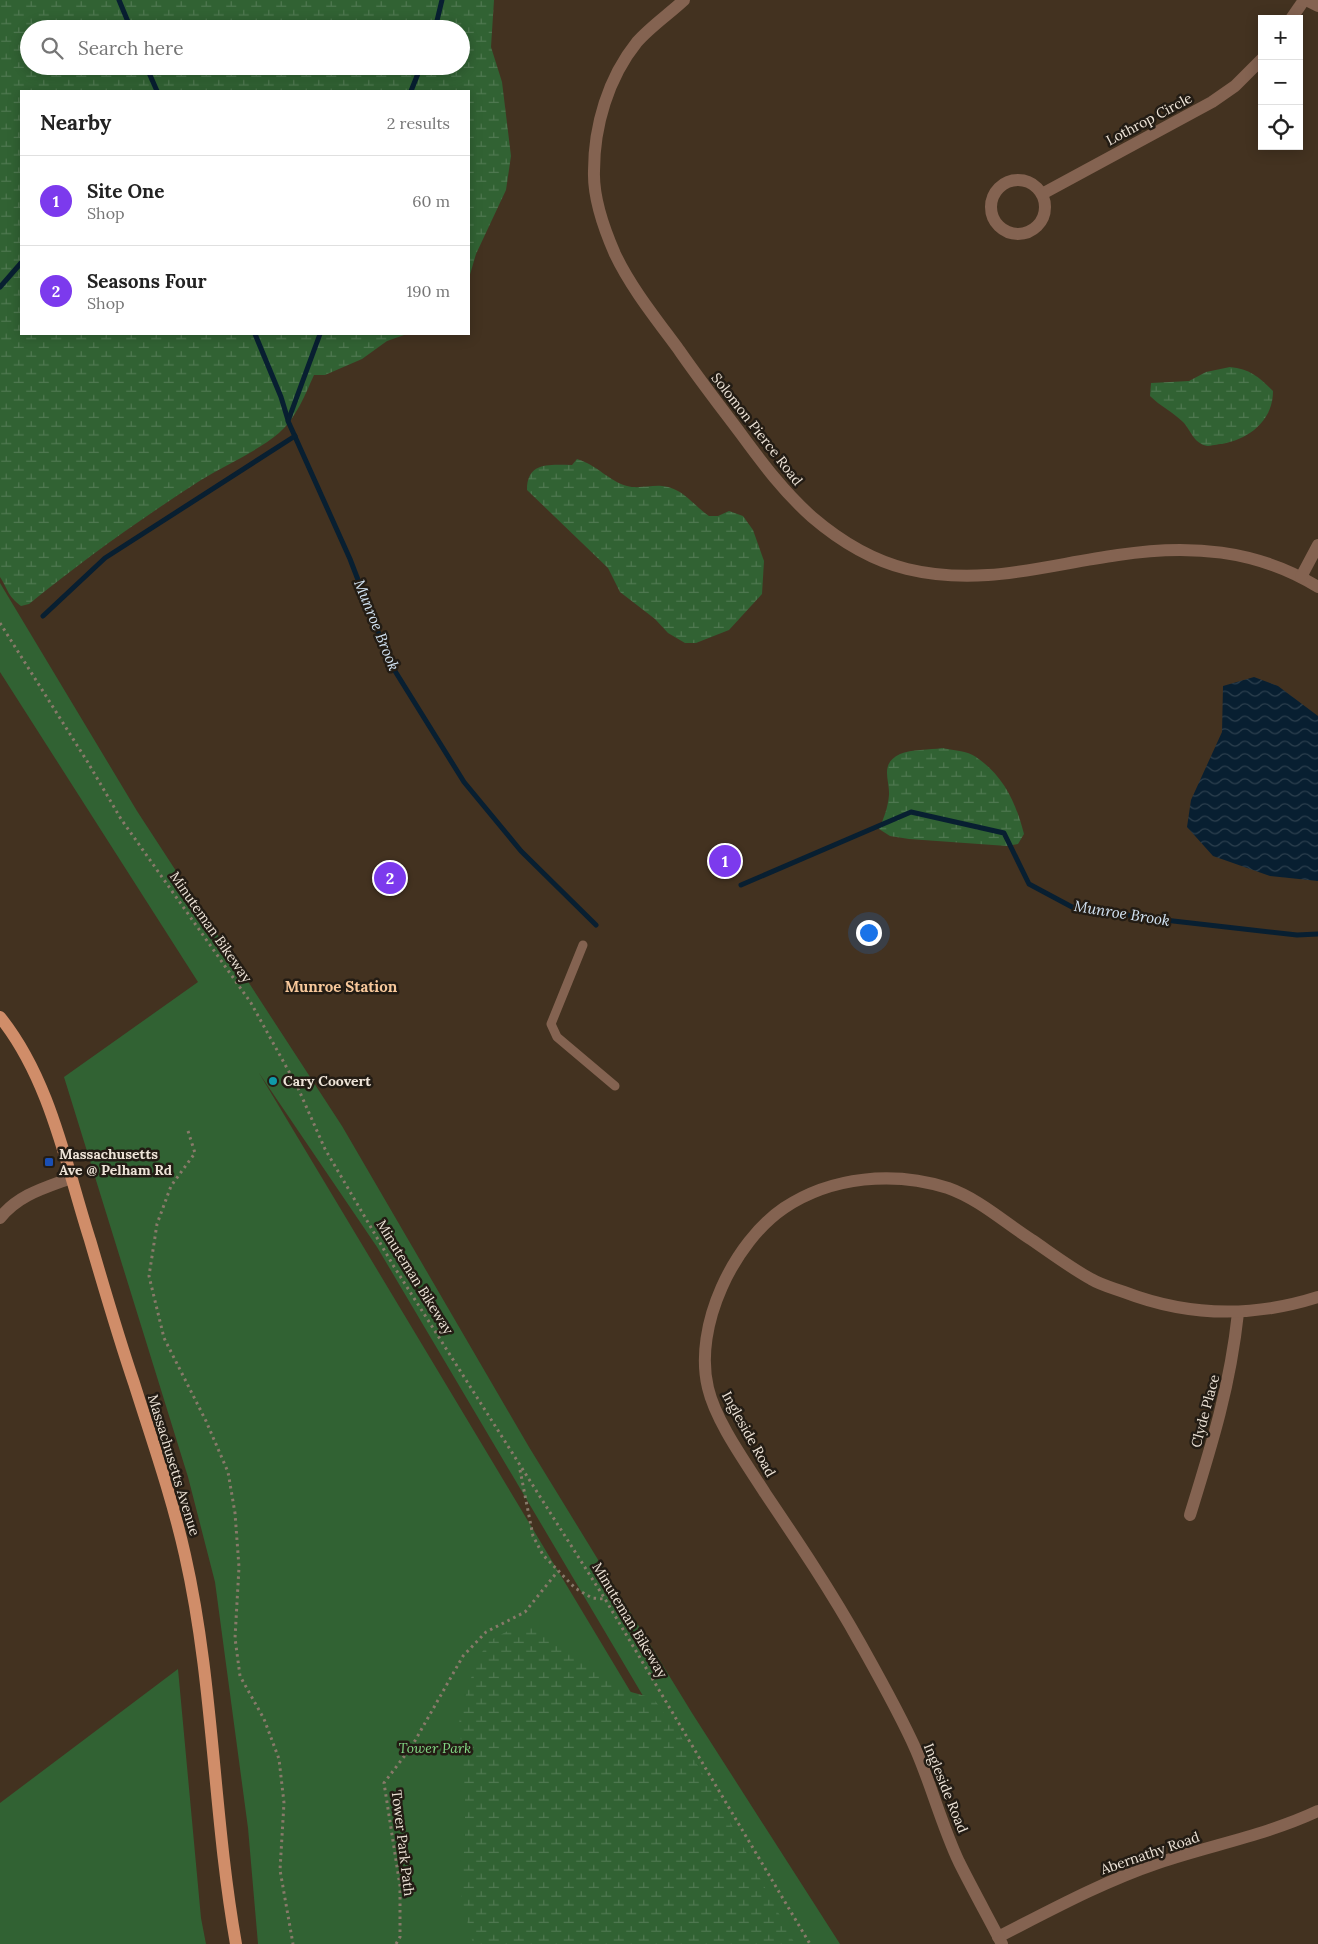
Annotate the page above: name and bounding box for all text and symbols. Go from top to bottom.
map controls [1258,15,1303,150]
button: + [1258,15,1303,60]
search box [20,20,470,75]
icon: search [38,34,66,62]
text: Search here [78,36,184,60]
button: − [1258,60,1303,105]
street label: Lothrop Circle [1103,89,1195,149]
button: locate [1258,105,1303,150]
text: Nearby [40,109,111,136]
text: 2 results [387,113,450,133]
text: Site One [87,179,164,203]
text: 1 [53,191,59,211]
text: 60 m [412,191,450,211]
text: Shop [87,203,125,223]
text: Seasons Four [87,269,207,293]
text: 2 [52,281,60,301]
text: 190 m [406,281,450,301]
text: Shop [87,293,125,313]
street label: Solomon Pierce Road [707,369,807,489]
water label: Munroe Brook [350,577,404,674]
pin: 1 [709,842,741,880]
pin: 2 [374,859,406,897]
street label: Minuteman Bikeway [166,868,256,987]
water label: Munroe Brook [1073,896,1171,930]
your location [856,920,882,946]
district label: Munroe Station [285,977,398,996]
place label: Cary Coovert [283,1072,371,1090]
marker: Cary Coovert [267,1075,279,1087]
place label: Massachusetts Ave @ Pelham Rd [59,1145,172,1179]
marker: Massachusetts Ave @ Pelham Rd [43,1156,55,1168]
street label: Minuteman Bikeway [372,1216,458,1338]
street label: Clyde Place [1187,1372,1223,1449]
street label: Ingleside Road [718,1388,780,1480]
street label: Massachusetts Avenue [144,1392,204,1538]
street label: Minuteman Bikeway [588,1559,672,1682]
park label: Tower Park [399,1739,471,1757]
street label: Ingleside Road [920,1741,972,1835]
street label: Tower Park Path [388,1789,418,1897]
street label: Abernathy Road [1097,1828,1202,1879]

